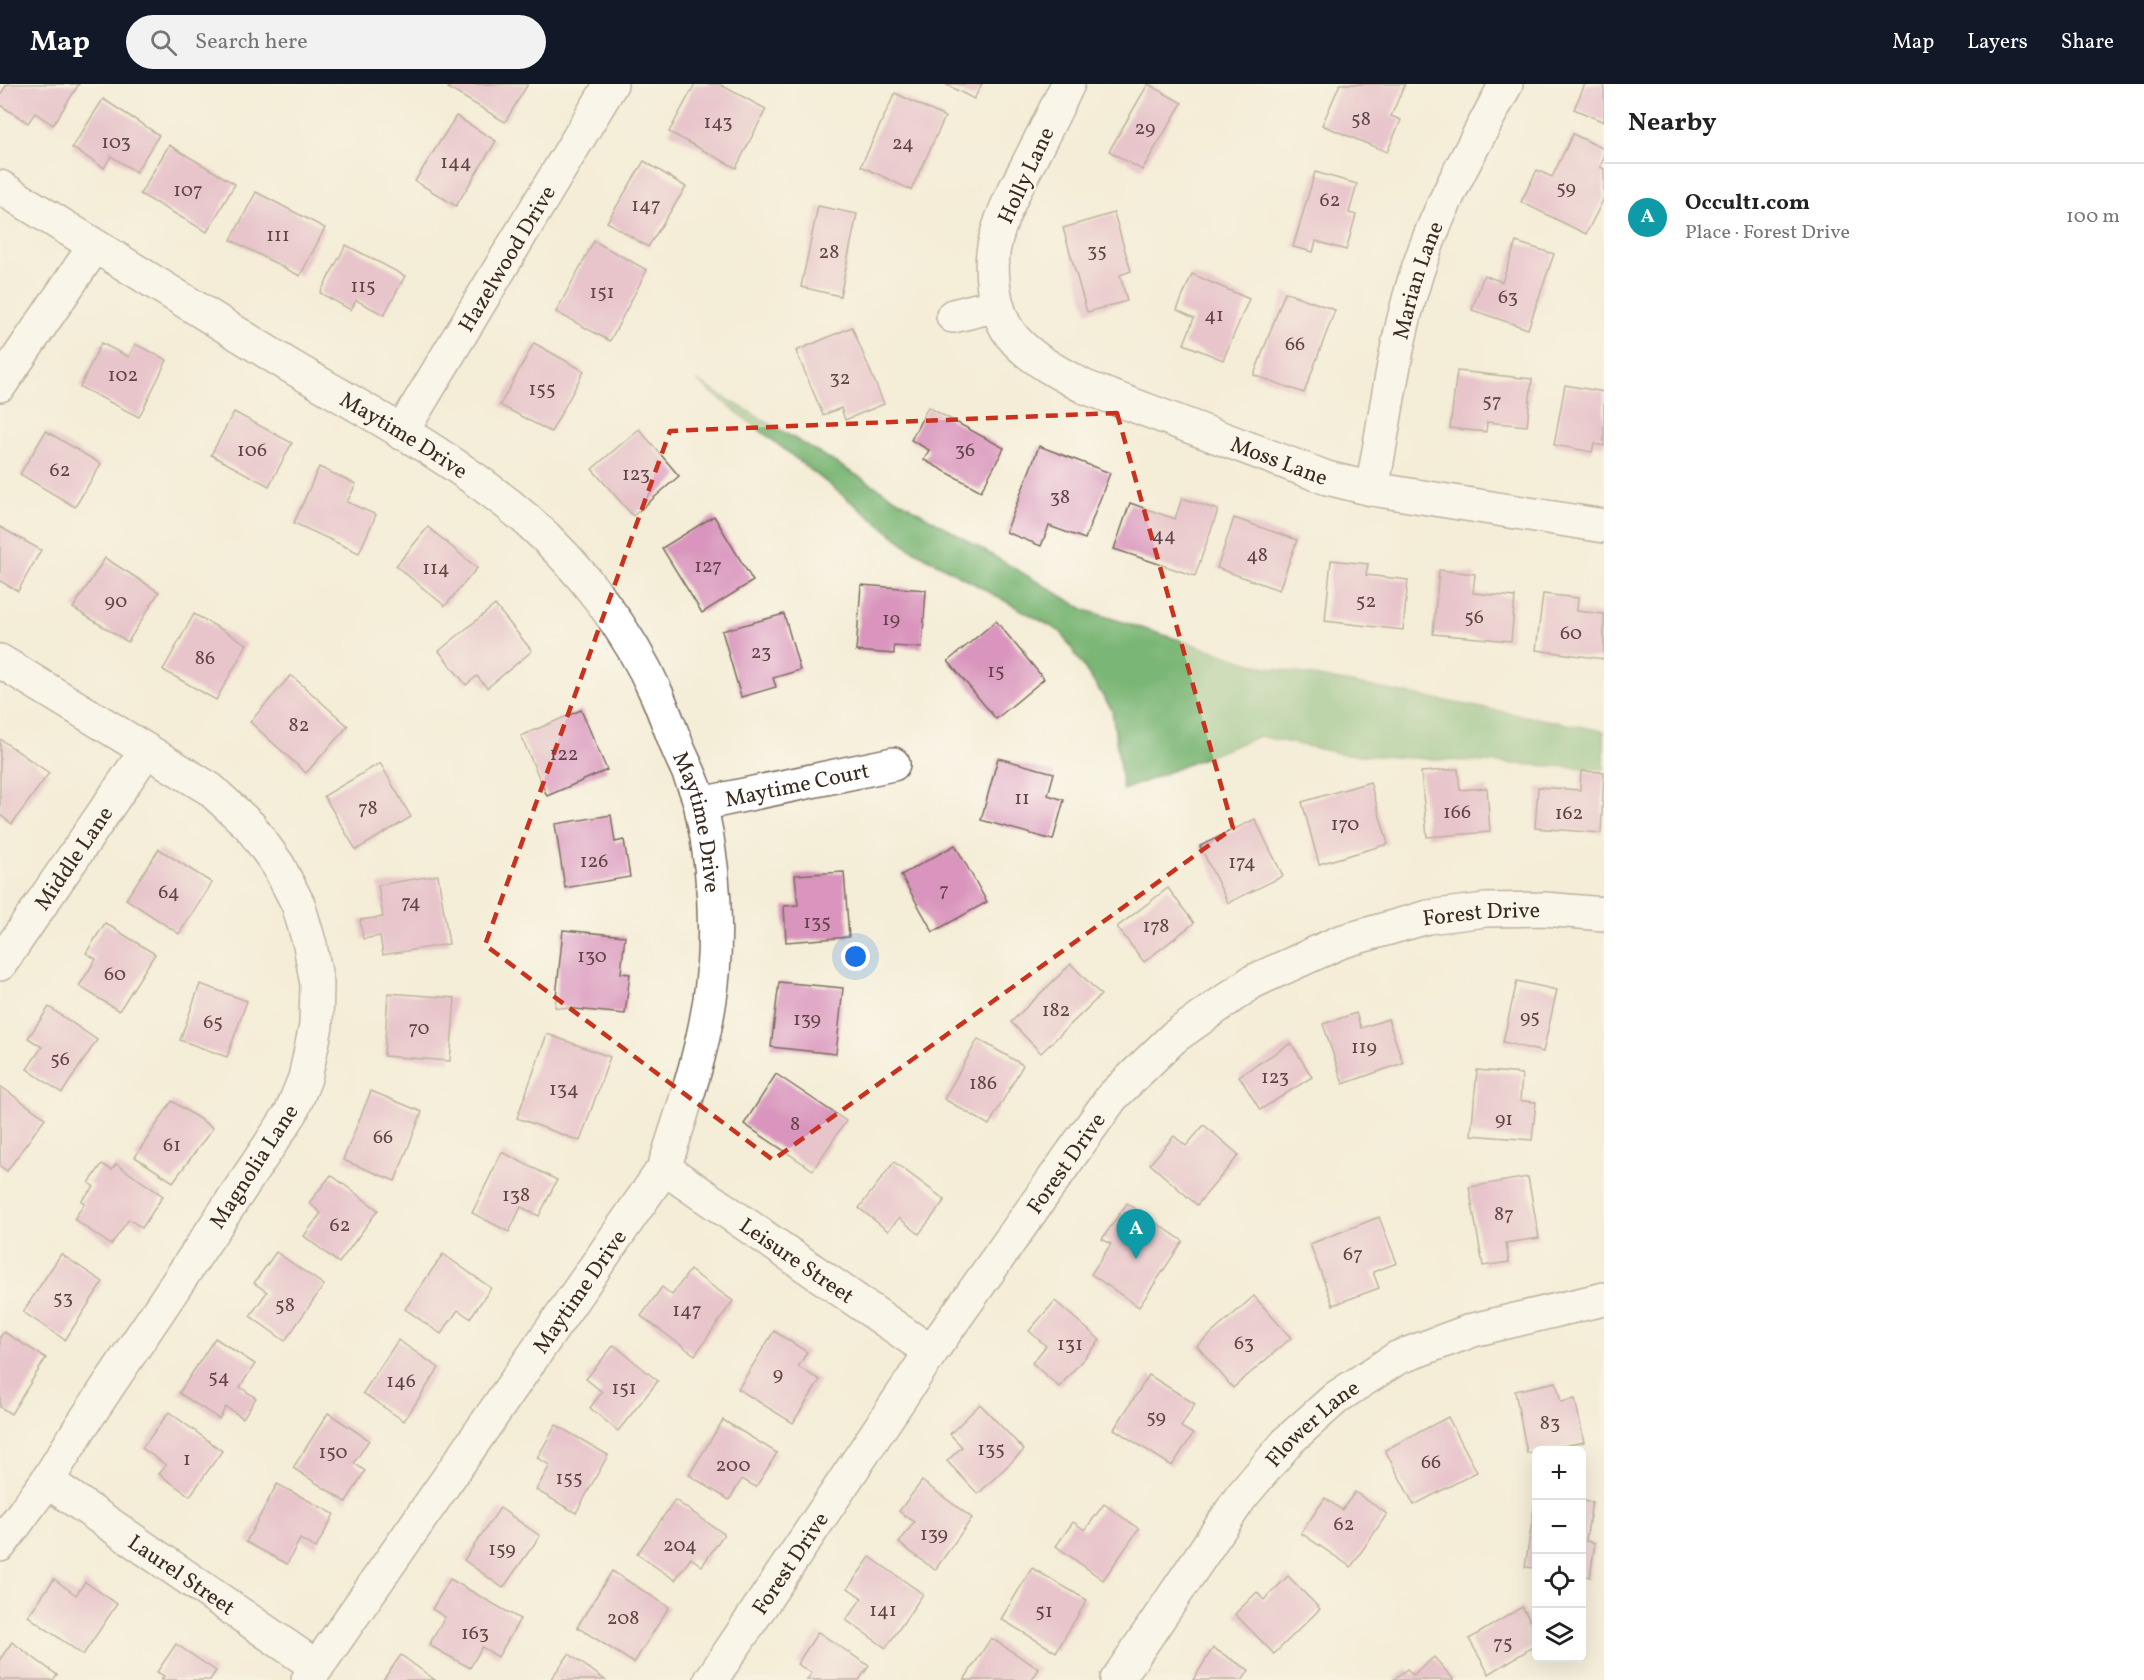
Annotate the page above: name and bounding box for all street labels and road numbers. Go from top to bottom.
street label: Holly Lane [991,123,1063,230]
street label: Hazelwood Drive [452,180,565,339]
street label: Marian Lane [1387,217,1452,343]
street label: Maytime Drive [333,385,473,488]
street label: Moss Lane [1225,430,1332,495]
street label: Maytime Drive [663,747,726,894]
street label: Maytime Court [722,756,873,817]
street label: Middle Lane [28,801,122,917]
street label: Forest Drive [1421,896,1540,936]
street label: Magnolia Lane [203,1099,307,1236]
street label: Forest Drive [1021,1107,1114,1221]
street label: Leisure Street [732,1211,860,1313]
street label: Maytime Drive [527,1224,635,1361]
street label: Flower Lane [1259,1374,1366,1475]
street label: Forest Drive [746,1507,837,1622]
street label: Laurel Street [121,1528,241,1624]

